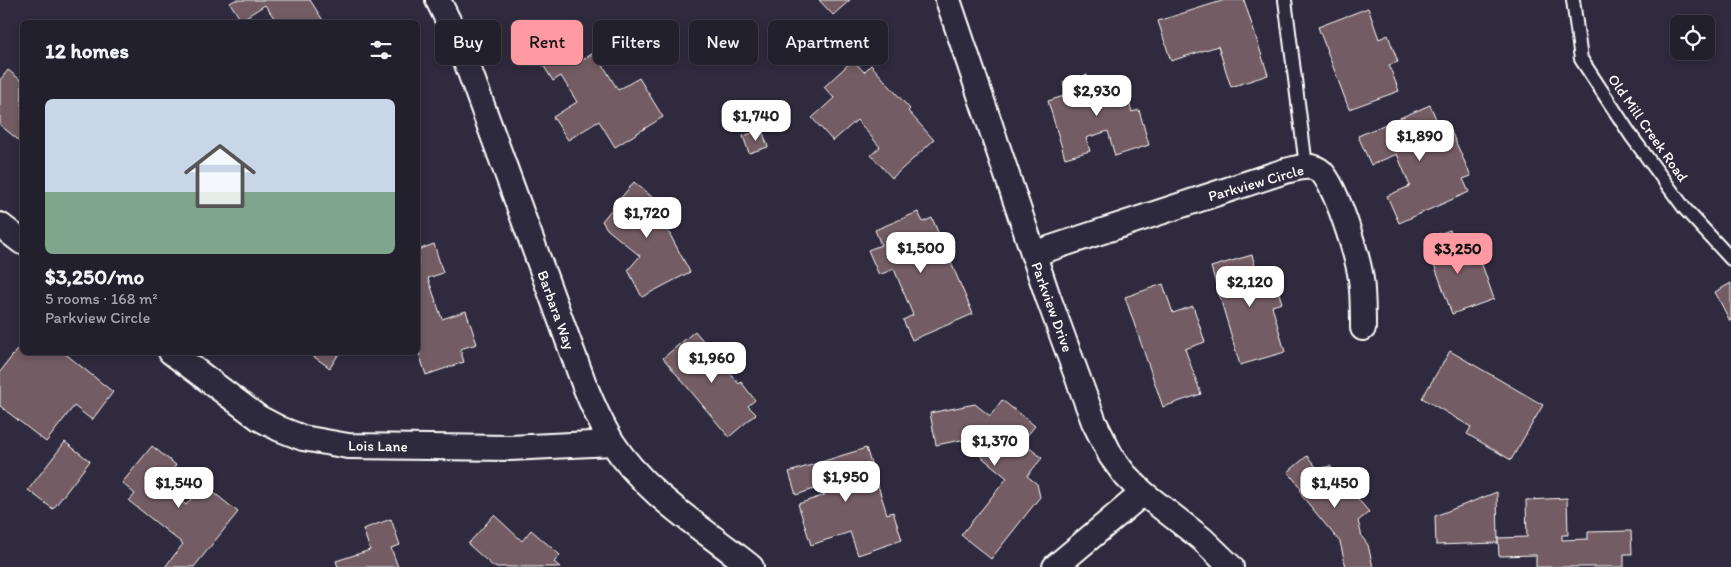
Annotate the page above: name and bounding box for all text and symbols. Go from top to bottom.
map controls [1670,15,1715,60]
button: locate [1670,15,1715,60]
chip: Buy [435,20,501,65]
chip: Rent [511,20,583,65]
chip: Filters [593,20,679,65]
chip: New [689,20,758,65]
chip: Apartment [768,20,888,65]
icon: filters [367,36,395,64]
text: 12 homes [45,38,129,63]
street label: Old Mill Creek Road [1604,71,1692,186]
pin: $2,930 [1056,74,1138,117]
text: $2,930 [1073,81,1121,100]
pin: $1,740 [715,100,797,142]
text: $1,740 [733,106,779,125]
pin: $1,890 [1379,120,1461,162]
text: $1,890 [1397,126,1443,145]
icon: home [175,131,265,221]
street label: Parkview Circle [1206,161,1306,205]
pin: $1,720 [606,196,688,239]
text: $1,720 [624,203,670,222]
pin: $1,500 [880,232,962,274]
pin: $3,250 [1417,232,1499,275]
text: $1,500 [897,238,945,257]
text: $3,250 [1434,239,1482,258]
street label: Parkview Drive [1027,259,1077,355]
text: $3,250/mo [45,264,144,289]
pin: $2,120 [1209,266,1291,308]
street label: Barbara Way [533,268,579,352]
text: $2,120 [1227,272,1273,291]
text: 5 rooms · 168 m² [45,289,158,308]
text: Parkview Circle [45,308,150,327]
pin: $1,960 [671,342,753,384]
text: $1,960 [689,348,735,367]
pin: $1,370 [954,424,1036,467]
text: $1,370 [972,431,1018,450]
street label: Lois Lane [348,436,408,456]
pin: $1,950 [805,460,887,503]
pin: $1,540 [138,466,220,509]
pin: $1,450 [1294,466,1376,509]
text: $1,950 [823,467,869,486]
text: $1,540 [155,473,203,492]
text: $1,450 [1311,473,1359,492]

